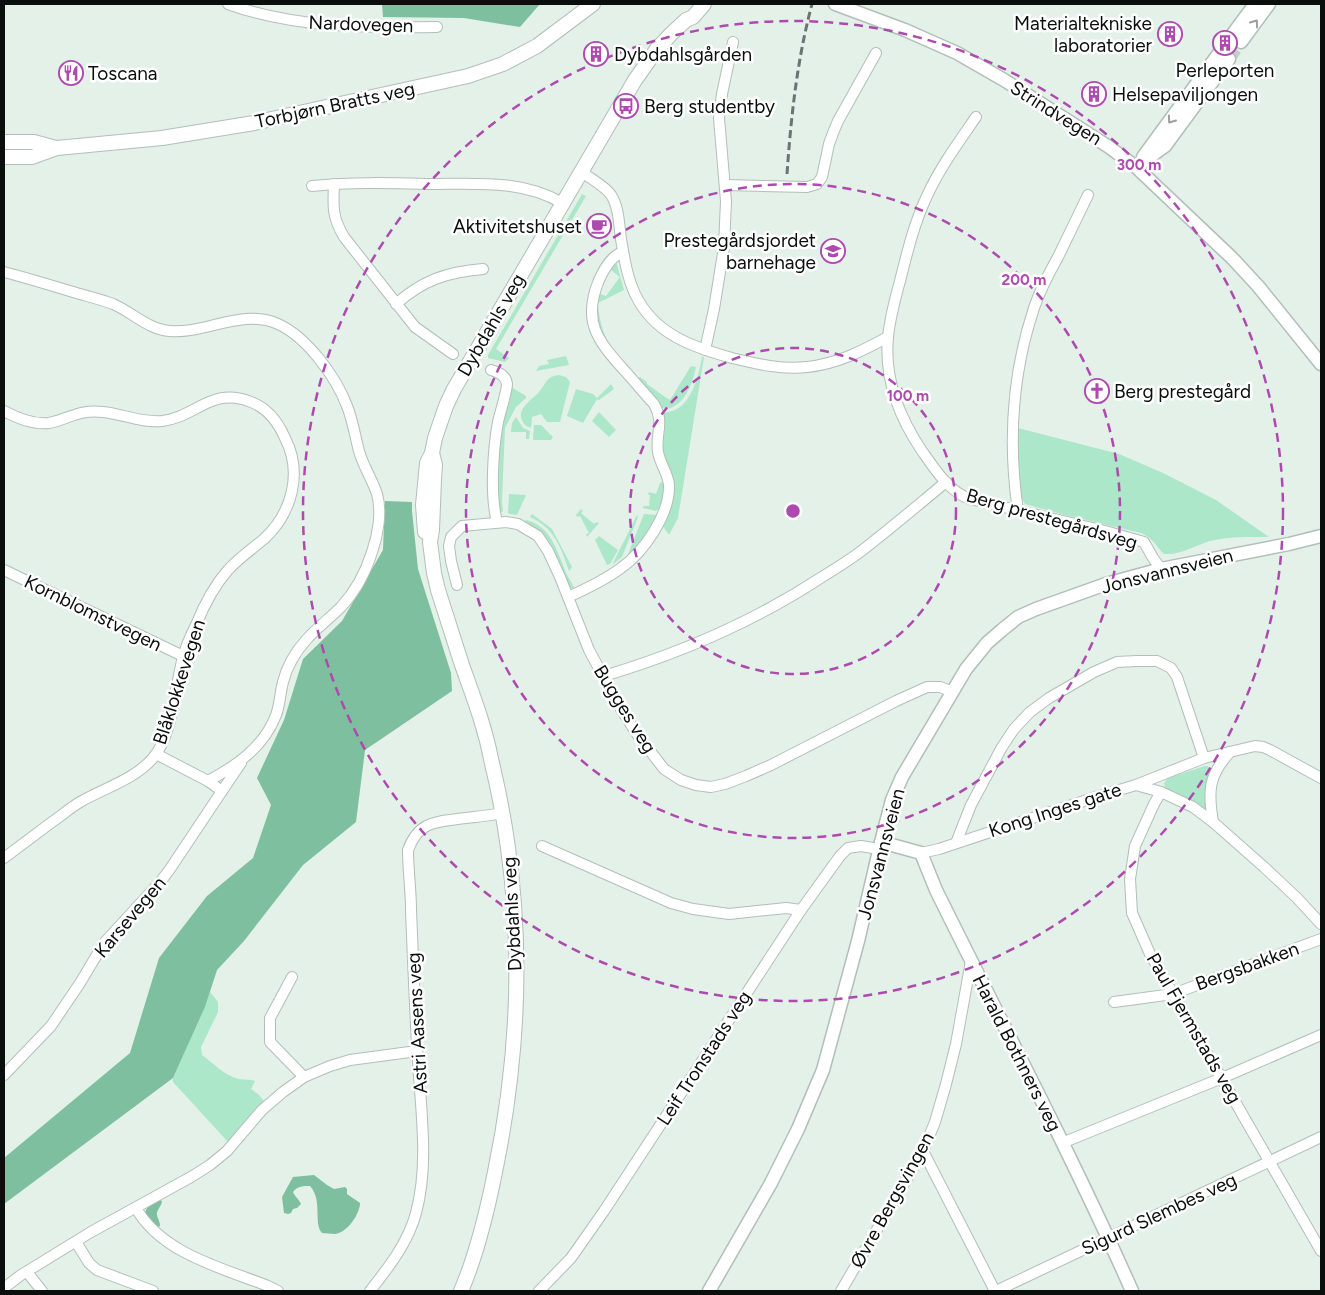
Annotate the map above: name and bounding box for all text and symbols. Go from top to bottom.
street label: Nardovegen [308,11,414,37]
place label: Materialtekniske laboratorier [1014,12,1153,57]
one-way arrow [1249,19,1258,29]
building icon: Materialtekniske laboratorier [1157,21,1183,47]
building icon: Perleporten [1212,30,1238,56]
building icon: Dybdahlsgården [583,41,609,67]
place label: Dybdahlsgården [614,43,752,66]
place label: Perleporten [1176,59,1274,82]
restaurant icon: Toscana [58,60,84,86]
place label: Toscana [88,62,157,85]
street label: Strindvegen [1006,76,1106,150]
street label: Torbjørn Bratts veg [253,77,417,133]
building icon: Helsepaviljongen [1081,81,1107,107]
place label: Helsepaviljongen [1112,83,1258,106]
bus stop icon: Berg studentby [613,93,639,119]
place label: Berg studentby [644,95,775,118]
one-way arrow [1168,114,1176,123]
text: 300 m [1117,156,1161,174]
cafe icon: Aktivitetshuset [586,213,612,239]
place label: Aktivitetshuset [453,215,582,238]
place label: Prestegårdsjordet barnehage [663,229,816,274]
school or university icon: Prestegårdsjordet barnehage [820,238,846,264]
street label: Dybdahls veg [452,270,530,380]
text: 200 m [1002,271,1046,289]
church icon: Berg prestegård [1084,378,1110,404]
place label: Berg prestegård [1114,380,1251,403]
text: 100 m [887,387,929,405]
street label: Berg prestegårdsveg [964,484,1140,554]
centre of rings [784,502,802,520]
street label: Jonsvannsveien [1099,544,1235,598]
street label: Kornblomstvegen [20,570,166,656]
street label: Blåklokkevegen [148,616,210,748]
street label: Bugges veg [589,661,661,757]
street label: Kong Inges gate [986,778,1124,842]
street label: Jonsvannsveien [852,786,910,922]
street label: Dybdahls veg [498,856,526,972]
street label: Karsevegen [89,872,171,962]
street label: Bergsbakken [1192,937,1302,995]
street label: Paul Fjermstads veg [1142,949,1246,1107]
street label: Astri Aasens veg [402,952,432,1094]
street label: Harald Bothners veg [968,971,1066,1135]
street label: Leif Tronstads veg [652,987,756,1129]
street label: Øvre Bergsvingen [845,1128,939,1272]
street label: Sigurd Slembes veg [1078,1168,1240,1260]

